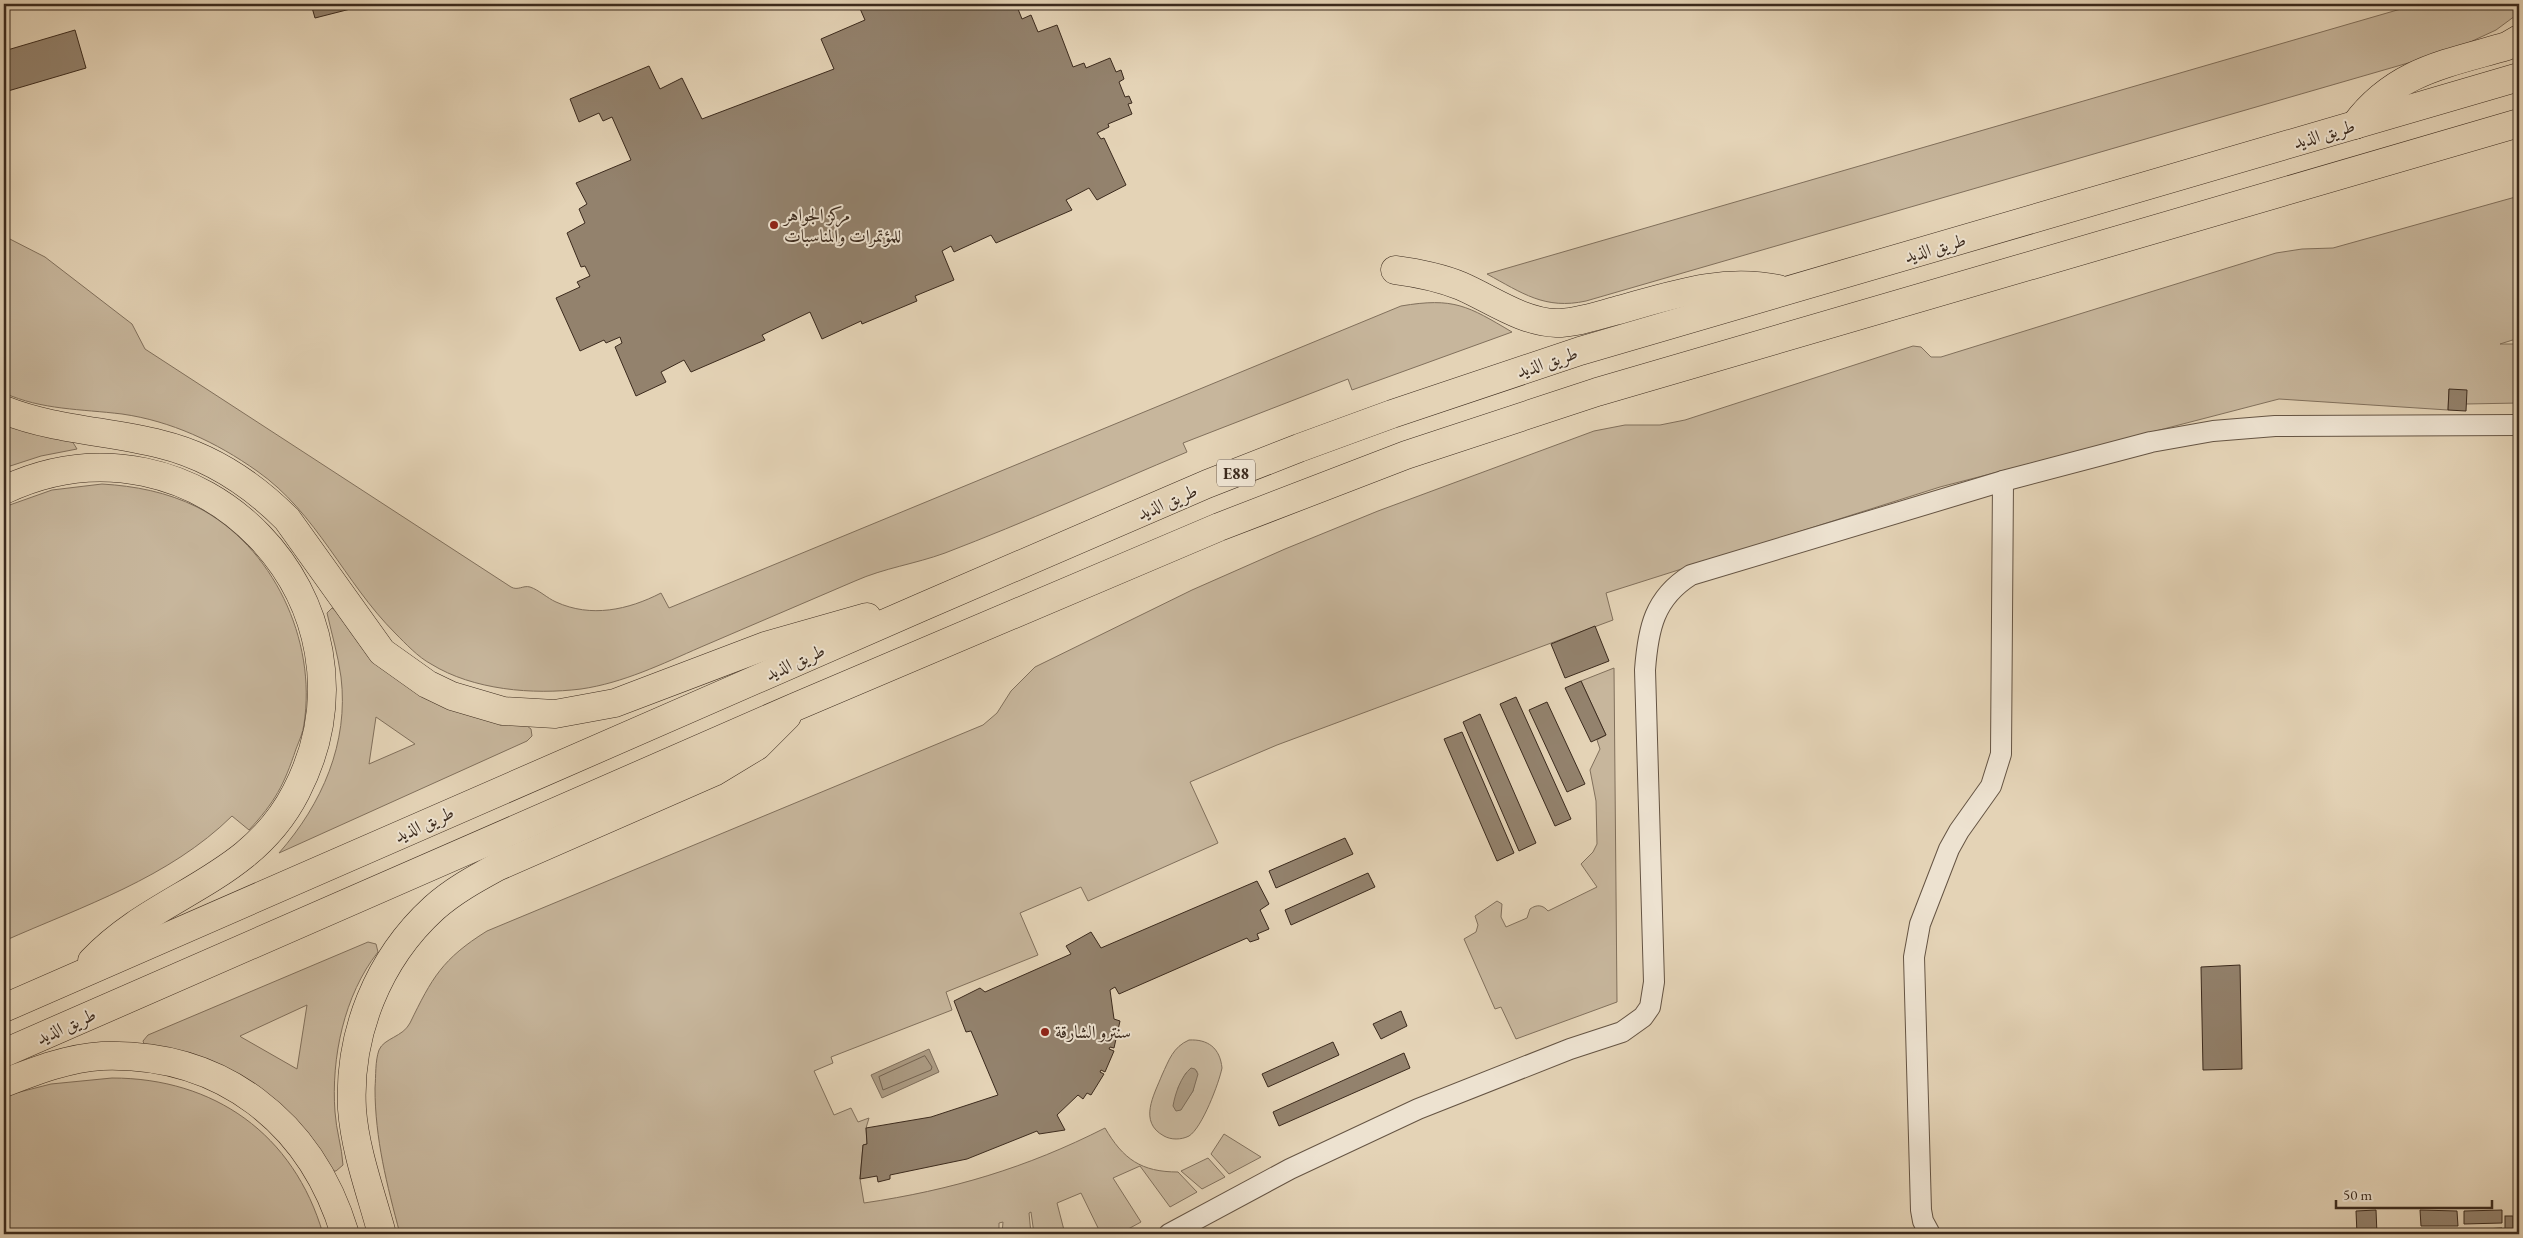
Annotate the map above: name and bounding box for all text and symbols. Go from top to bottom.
street label: طريق الذيد [2290,114,2358,154]
place label: مركز الجواهر للمؤتمرات والمناسبات [782,203,901,248]
marker: مركز الجواهر للمؤتمرات والمناسبات [768,219,780,231]
street label: طريق الذيد [1901,228,1969,268]
street label: طريق الذيد [1513,341,1581,383]
road number: E88 [1217,459,1255,486]
street label: طريق الذيد [1133,479,1201,525]
street label: طريق الذيد [761,638,829,686]
street label: طريق الذيد [390,800,458,848]
street label: طريق الذيد [32,1002,100,1050]
place label: سنترو الشارقة [1055,1020,1131,1043]
marker: سنترو الشارقة [1039,1026,1051,1038]
scale bar [2336,1178,2492,1210]
text: 50 m [2343,1185,2372,1204]

